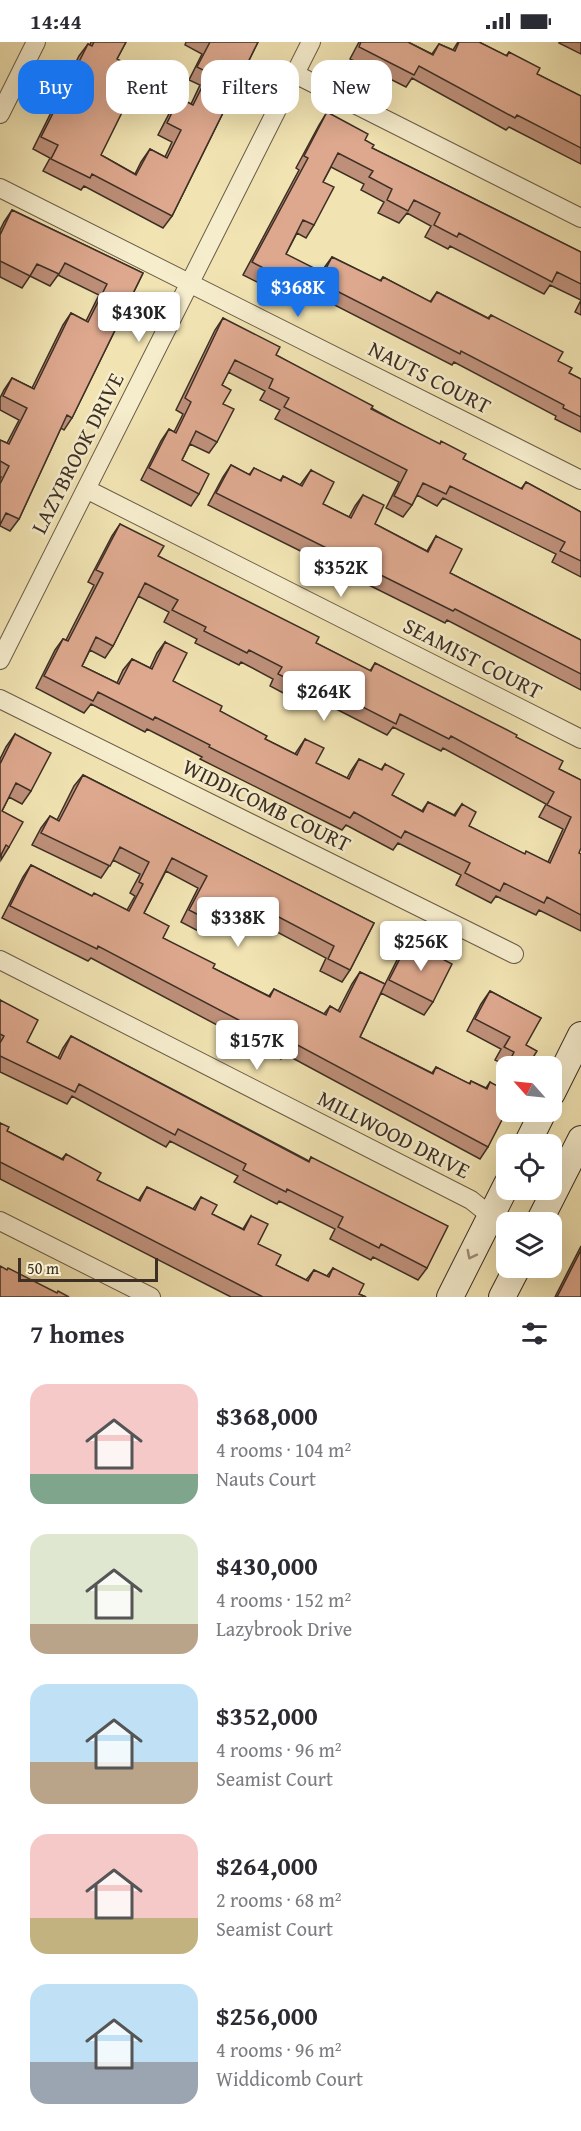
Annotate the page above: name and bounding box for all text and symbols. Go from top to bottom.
text: 14:44 [30,5,82,37]
chip: Buy [18,60,94,114]
chip: Rent [106,60,189,114]
chip: Filters [201,60,299,114]
chip: New [311,60,392,114]
pin: $368K [256,267,340,318]
text: $368K [271,272,325,301]
pin: $430K [97,292,181,343]
text: $430K [112,297,166,326]
street label: NAUTS COURT [363,332,497,422]
street label: LAZYBROOK DRIVE [23,367,131,539]
pin: $352K [299,547,383,598]
text: $352K [314,552,368,581]
street label: SEAMIST COURT [398,609,548,707]
pin: $264K [282,671,366,722]
text: $264K [297,676,351,705]
street label: WIDDICOMB COURT [177,750,357,860]
pin: $338K [196,897,280,948]
text: $338K [211,902,265,931]
pin: $256K [379,921,463,972]
text: $256K [394,926,448,955]
pin: $157K [215,1020,299,1071]
text: $157K [230,1025,284,1054]
north arrow [496,1056,562,1122]
map controls [496,1056,562,1278]
street label: MILLWOOD DRIVE [312,1082,476,1186]
button: locate [496,1134,562,1200]
button: layers [496,1212,562,1278]
one-way arrow [467,1249,479,1260]
scale bar [18,1255,158,1282]
text: 50 m [27,1256,59,1280]
text: 7 homes [30,1314,125,1353]
icon: filters [518,1317,551,1350]
text: $368,000 [216,1396,318,1435]
icon: home [78,1408,150,1480]
text: 4 rooms · 104 m² [216,1435,351,1464]
text: Nauts Court [216,1464,316,1493]
text: $430,000 [216,1546,318,1585]
icon: home [78,1558,150,1630]
text: 4 rooms · 152 m² [216,1585,351,1614]
text: Lazybrook Drive [216,1614,352,1643]
text: $352,000 [216,1696,318,1735]
icon: home [78,1708,150,1780]
text: 4 rooms · 96 m² [216,1735,342,1764]
text: Seamist Court [216,1764,333,1793]
text: $264,000 [216,1846,318,1885]
icon: home [78,1858,150,1930]
text: 2 rooms · 68 m² [216,1885,342,1914]
text: Seamist Court [216,1914,333,1943]
text: $256,000 [216,1996,318,2035]
icon: home [78,2008,150,2080]
text: 4 rooms · 96 m² [216,2035,342,2064]
text: Widdicomb Court [216,2064,363,2093]

